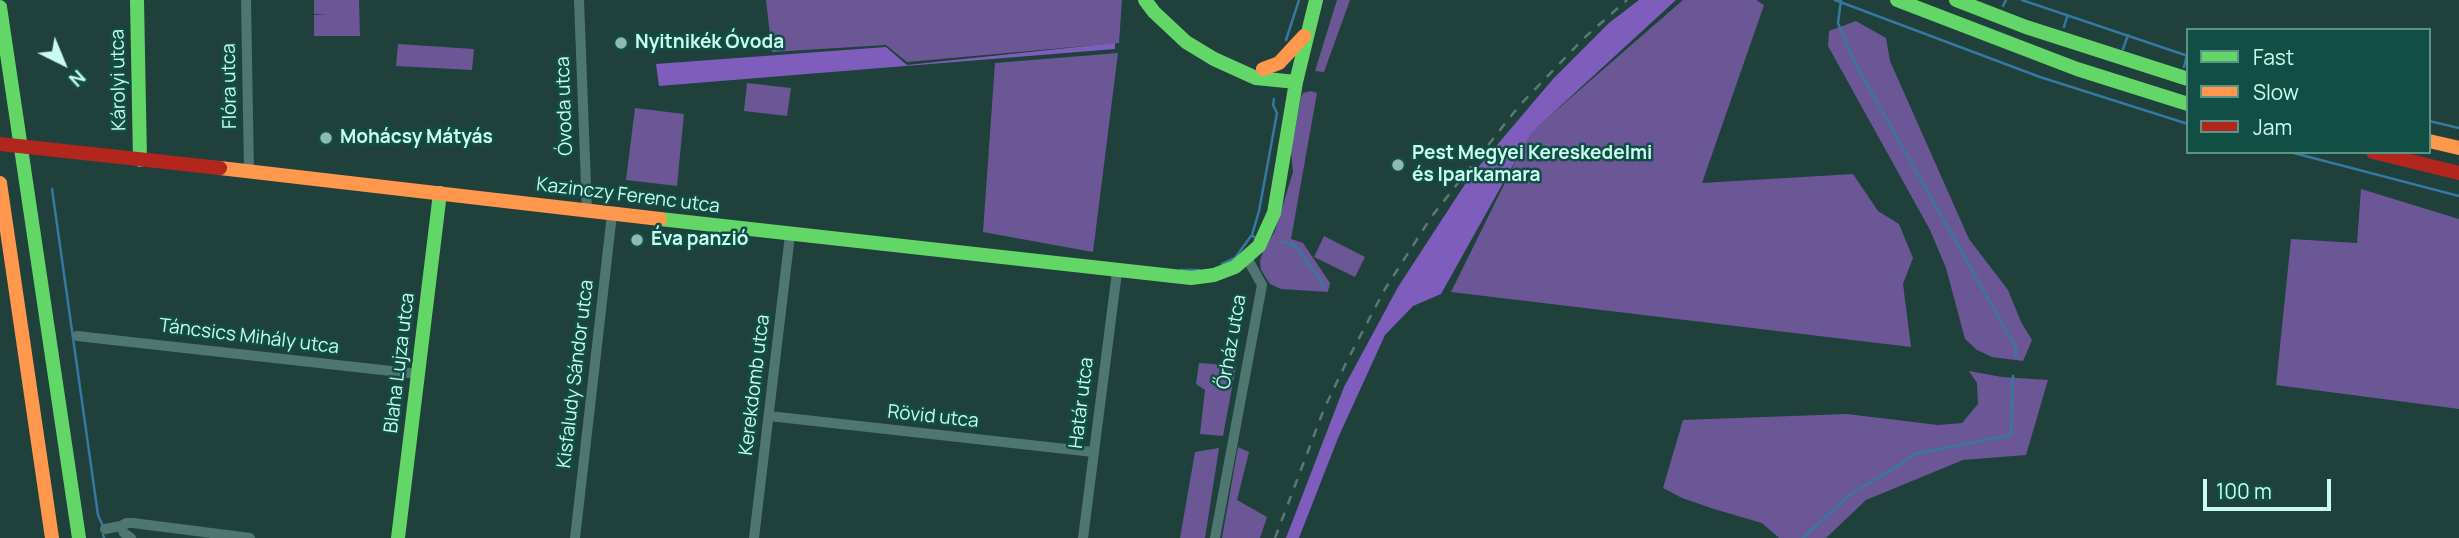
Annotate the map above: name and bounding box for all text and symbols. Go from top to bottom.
north arrow [28,28,98,98]
legend [2186,28,2431,154]
street label: Károlyi utca [107,29,131,131]
place label: Nyitnikék Óvoda [635,32,784,54]
marker: Nyitnikék Óvoda [613,35,629,51]
street label: Flóra utca [218,43,242,129]
text: Fast [2253,43,2294,71]
street label: Óvoda utca [552,56,578,156]
text: N [63,64,91,93]
text: Slow [2253,78,2299,106]
text: Jam [2253,113,2292,141]
place label: Mohácsy Mátyás [340,127,493,149]
marker: Mohácsy Mátyás [318,130,334,146]
place label: Pest Megyei Kereskedelmi és Iparkamara [1412,143,1652,187]
marker: Pest Megyei Kereskedelmi és Iparkamara [1390,157,1406,173]
street label: Kazinczy Ferenc utca [535,173,721,219]
place label: Éva panzió [651,229,749,251]
marker: Éva panzió [629,232,645,248]
street label: Kisfaludy Sándor utca [553,278,599,470]
street label: Blaha Lujza utca [380,291,420,435]
street label: Őrház utca [1212,293,1252,391]
street label: Kerekdomb utca [735,313,775,457]
street label: Táncsics Mihály utca [158,315,340,359]
street label: Határ utca [1065,356,1099,450]
street label: Rövid utca [886,401,980,433]
scale bar [2207,464,2335,508]
text: 100 m [2216,477,2272,505]

